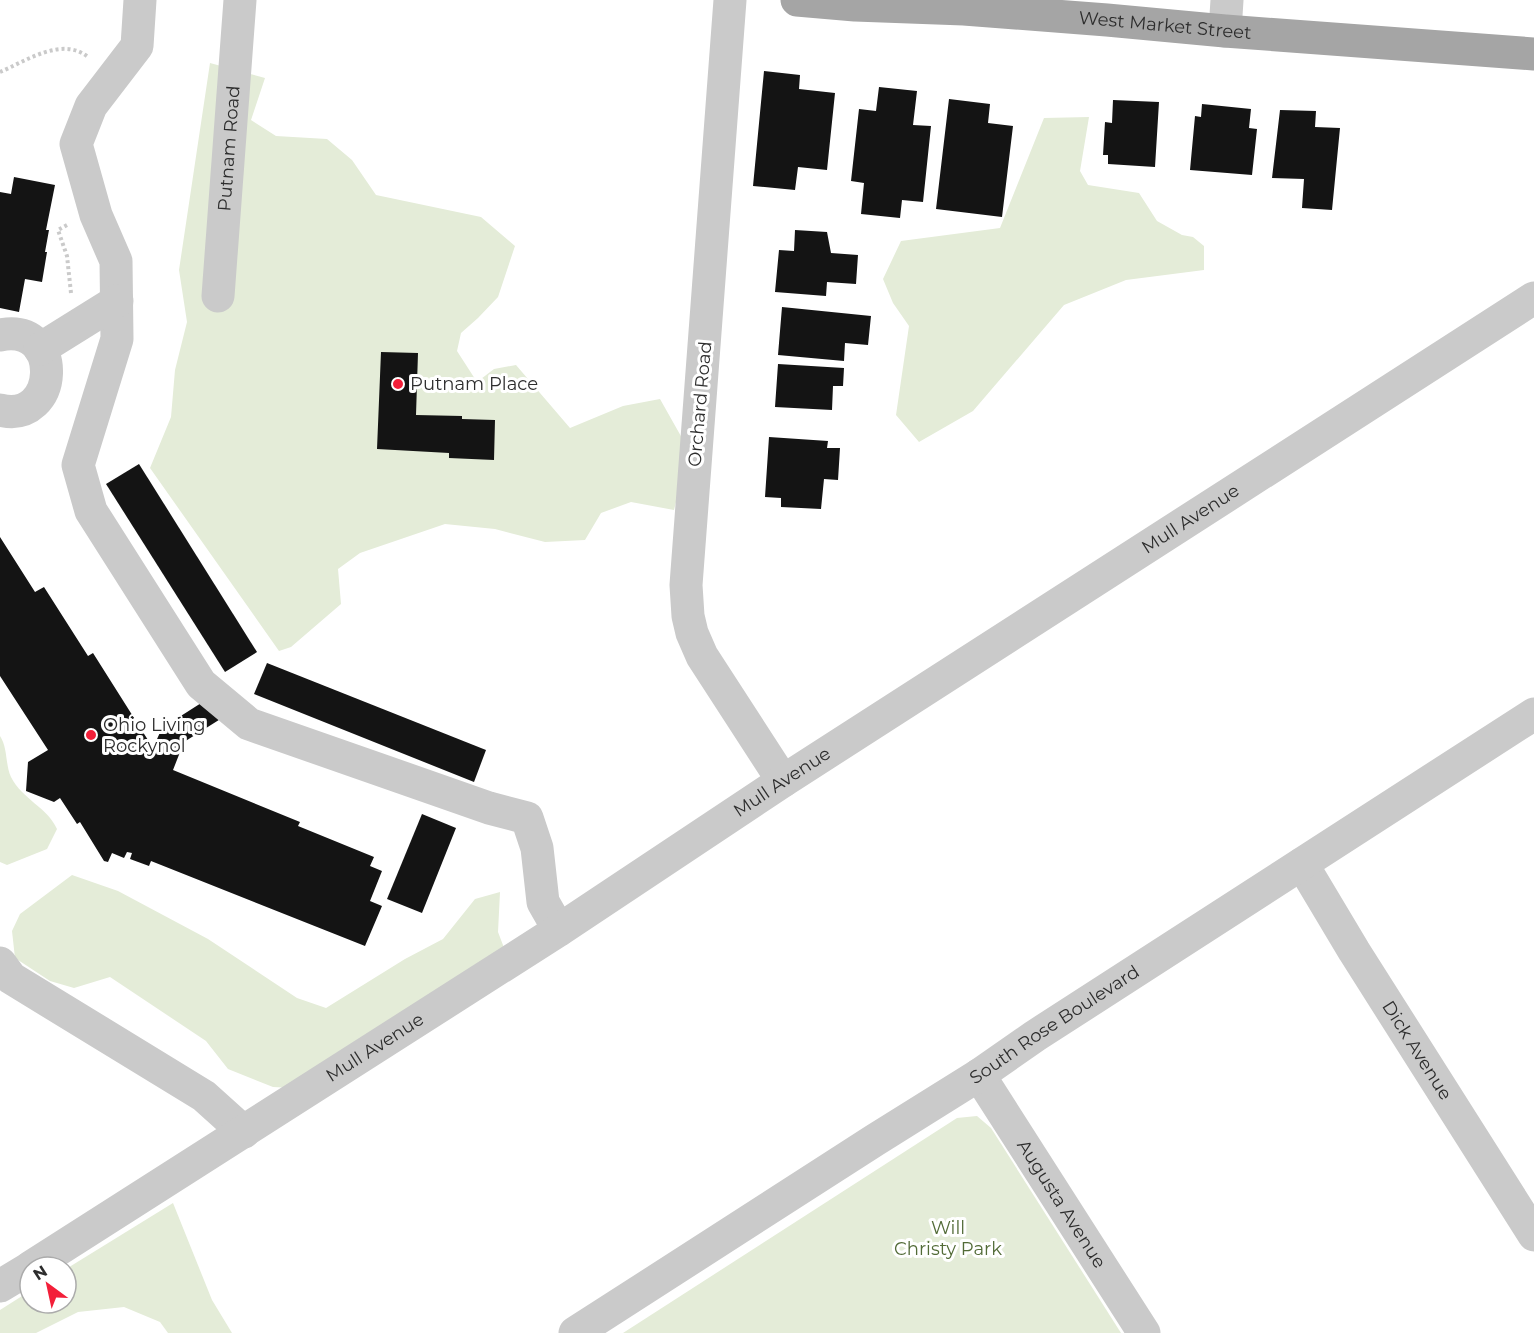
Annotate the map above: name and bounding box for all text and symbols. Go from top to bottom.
street label: West Market Street [1078,7,1252,44]
street label: Putnam Road [213,85,245,212]
street label: Orchard Road [684,340,716,468]
place label: Putnam Place [410,373,538,395]
marker: Putnam Place [391,377,405,391]
street label: Mull Avenue [1138,479,1244,558]
place label: Ohio Living Rockynol [103,714,206,757]
marker: Ohio Living Rockynol [84,728,98,742]
street label: Mull Avenue [729,742,835,822]
street label: South Rose Boulevard [966,961,1143,1089]
street label: Dick Avenue [1377,997,1457,1104]
street label: Mull Avenue [322,1008,428,1087]
street label: Augusta Avenue [1012,1135,1111,1272]
park label: Will Christy Park [894,1217,1002,1260]
north arrow [18,1255,78,1315]
text: N [30,1261,51,1284]

